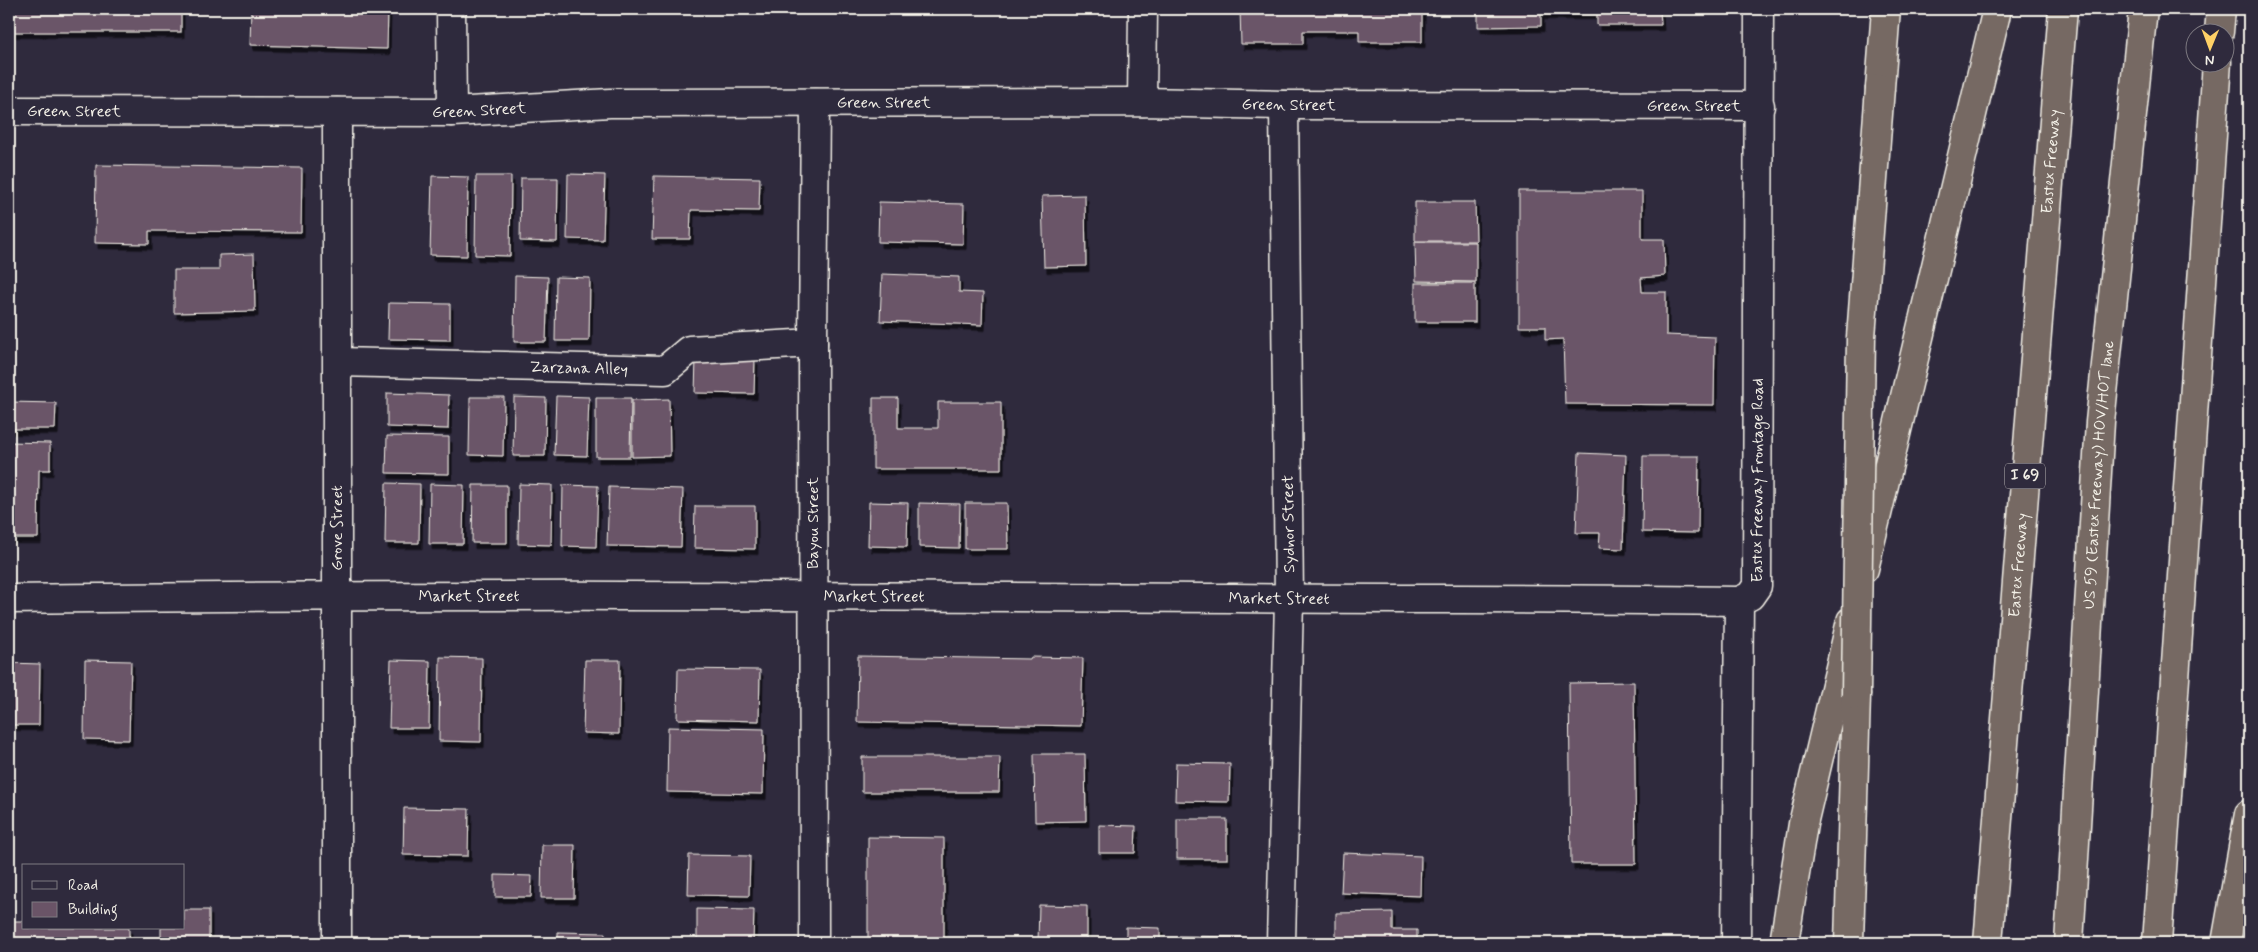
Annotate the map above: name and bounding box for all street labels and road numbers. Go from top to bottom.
street label: Green Street [837,92,931,113]
street label: Green Street [1241,94,1336,116]
street label: Green Street [1647,95,1741,116]
street label: Green Street [432,97,527,123]
street label: Green Street [27,101,122,122]
street label: Eastex Freeway [2036,109,2065,214]
street label: US 59 (Eastex Freeway) HOV/HOT lane [2078,339,2119,610]
street label: Zarzana Alley [530,356,628,380]
street label: Eastex Freeway Frontage Road [1747,378,1769,583]
road number: I 69 [2005,464,2045,488]
street label: Sydnor Street [1278,474,1300,573]
street label: Bayou Street [803,476,824,569]
street label: Grove Street [327,485,348,571]
street label: Eastex Freeway [2004,512,2033,618]
street label: Market Street [418,585,519,607]
street label: Market Street [824,586,924,607]
street label: Market Street [1228,587,1329,609]

